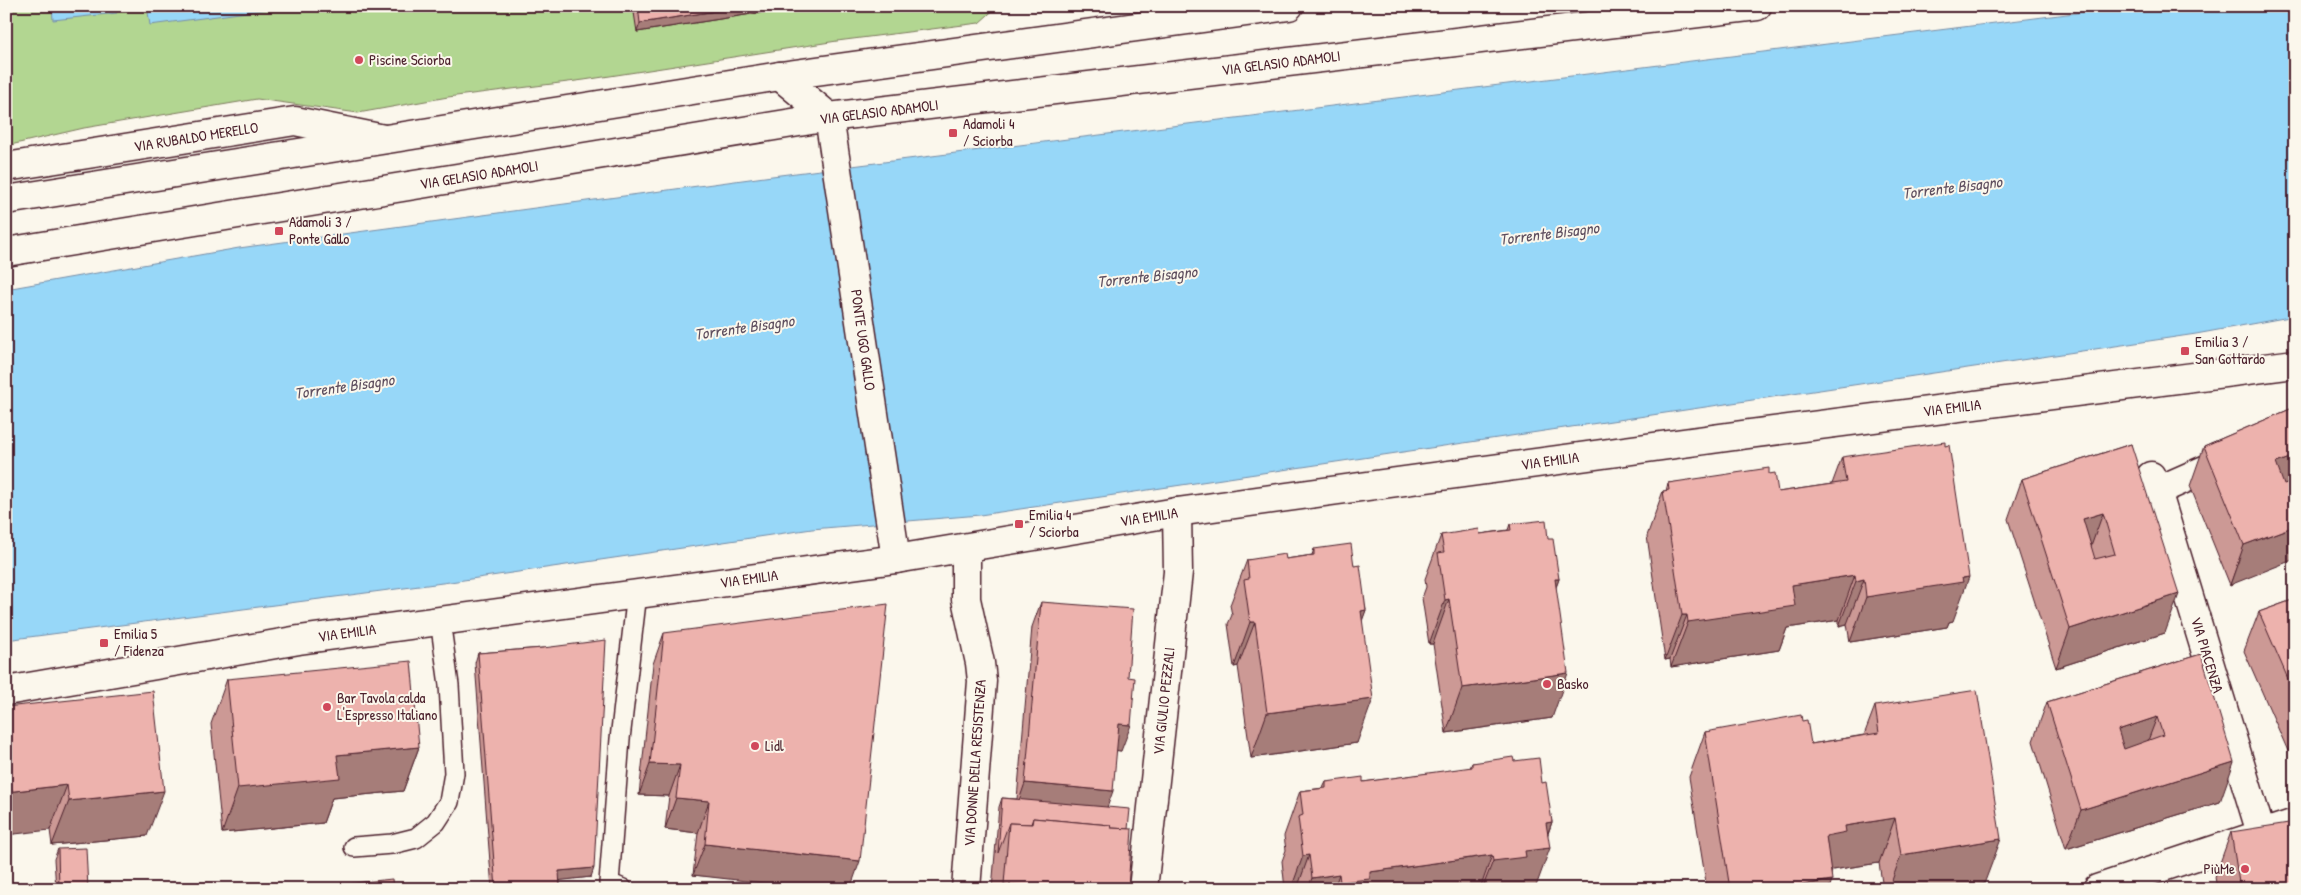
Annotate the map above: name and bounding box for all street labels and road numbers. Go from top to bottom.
street label: VIA GELASIO ADAMOLI [1220,45,1342,80]
street label: VIA GELASIO ADAMOLI [818,94,940,129]
street label: VIA RUBALDO MERELLO [132,116,260,157]
street label: VIA GELASIO ADAMOLI [418,155,540,194]
street label: PONTE UGO GALLO [846,288,881,392]
street label: VIA EMILIA [1922,393,1983,421]
street label: VIA EMILIA [1520,446,1581,475]
street label: VIA EMILIA [1119,501,1180,531]
street label: VIA EMILIA [719,564,780,593]
street label: VIA PIACENZA [2186,614,2229,696]
street label: VIA EMILIA [317,618,378,647]
street label: VIA GIULIO PEZZALI [1147,646,1180,756]
street label: VIA DONNE DELLA RESISTENZA [958,678,991,847]

